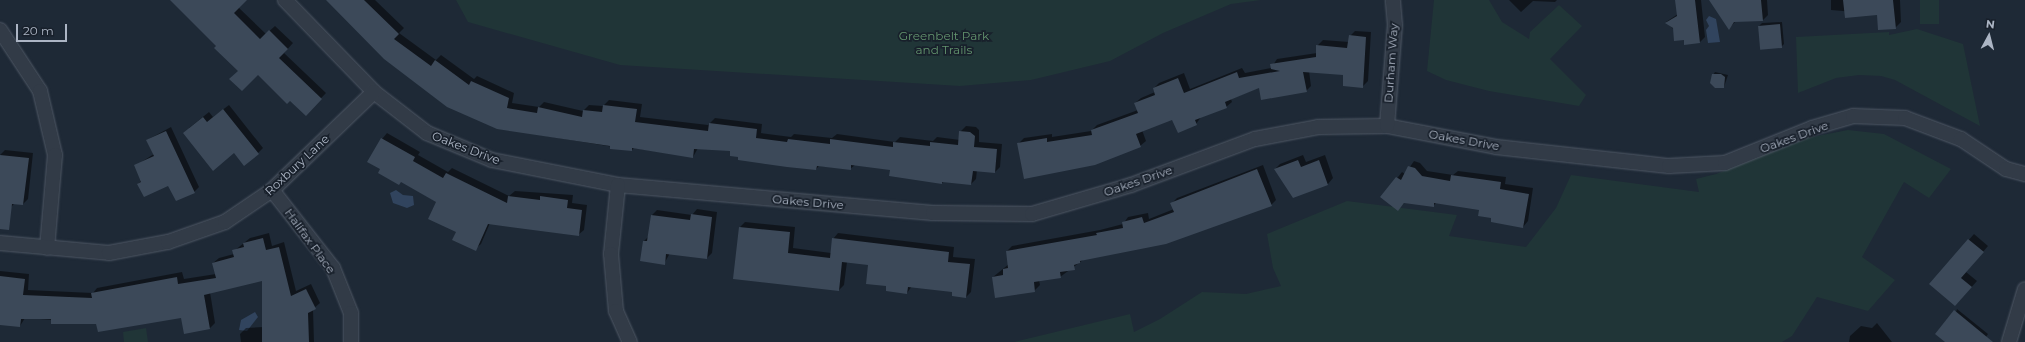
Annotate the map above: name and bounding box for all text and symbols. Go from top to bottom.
scale bar [18,16,69,42]
north arrow [1969,16,2009,56]
text: N [1985,17,1996,32]
text: 20 m [23,23,54,38]
street label: Durham Way [1381,23,1401,103]
park label: Greenbelt Park and Trails [899,29,989,57]
street label: Oakes Drive [1758,118,1830,156]
street label: Oakes Drive [1427,127,1501,153]
street label: Oakes Drive [430,128,502,168]
street label: Roxbury Lane [262,132,332,198]
street label: Oakes Drive [1102,163,1174,199]
street label: Oakes Drive [772,192,844,212]
street label: Halifax Place [282,206,338,276]

